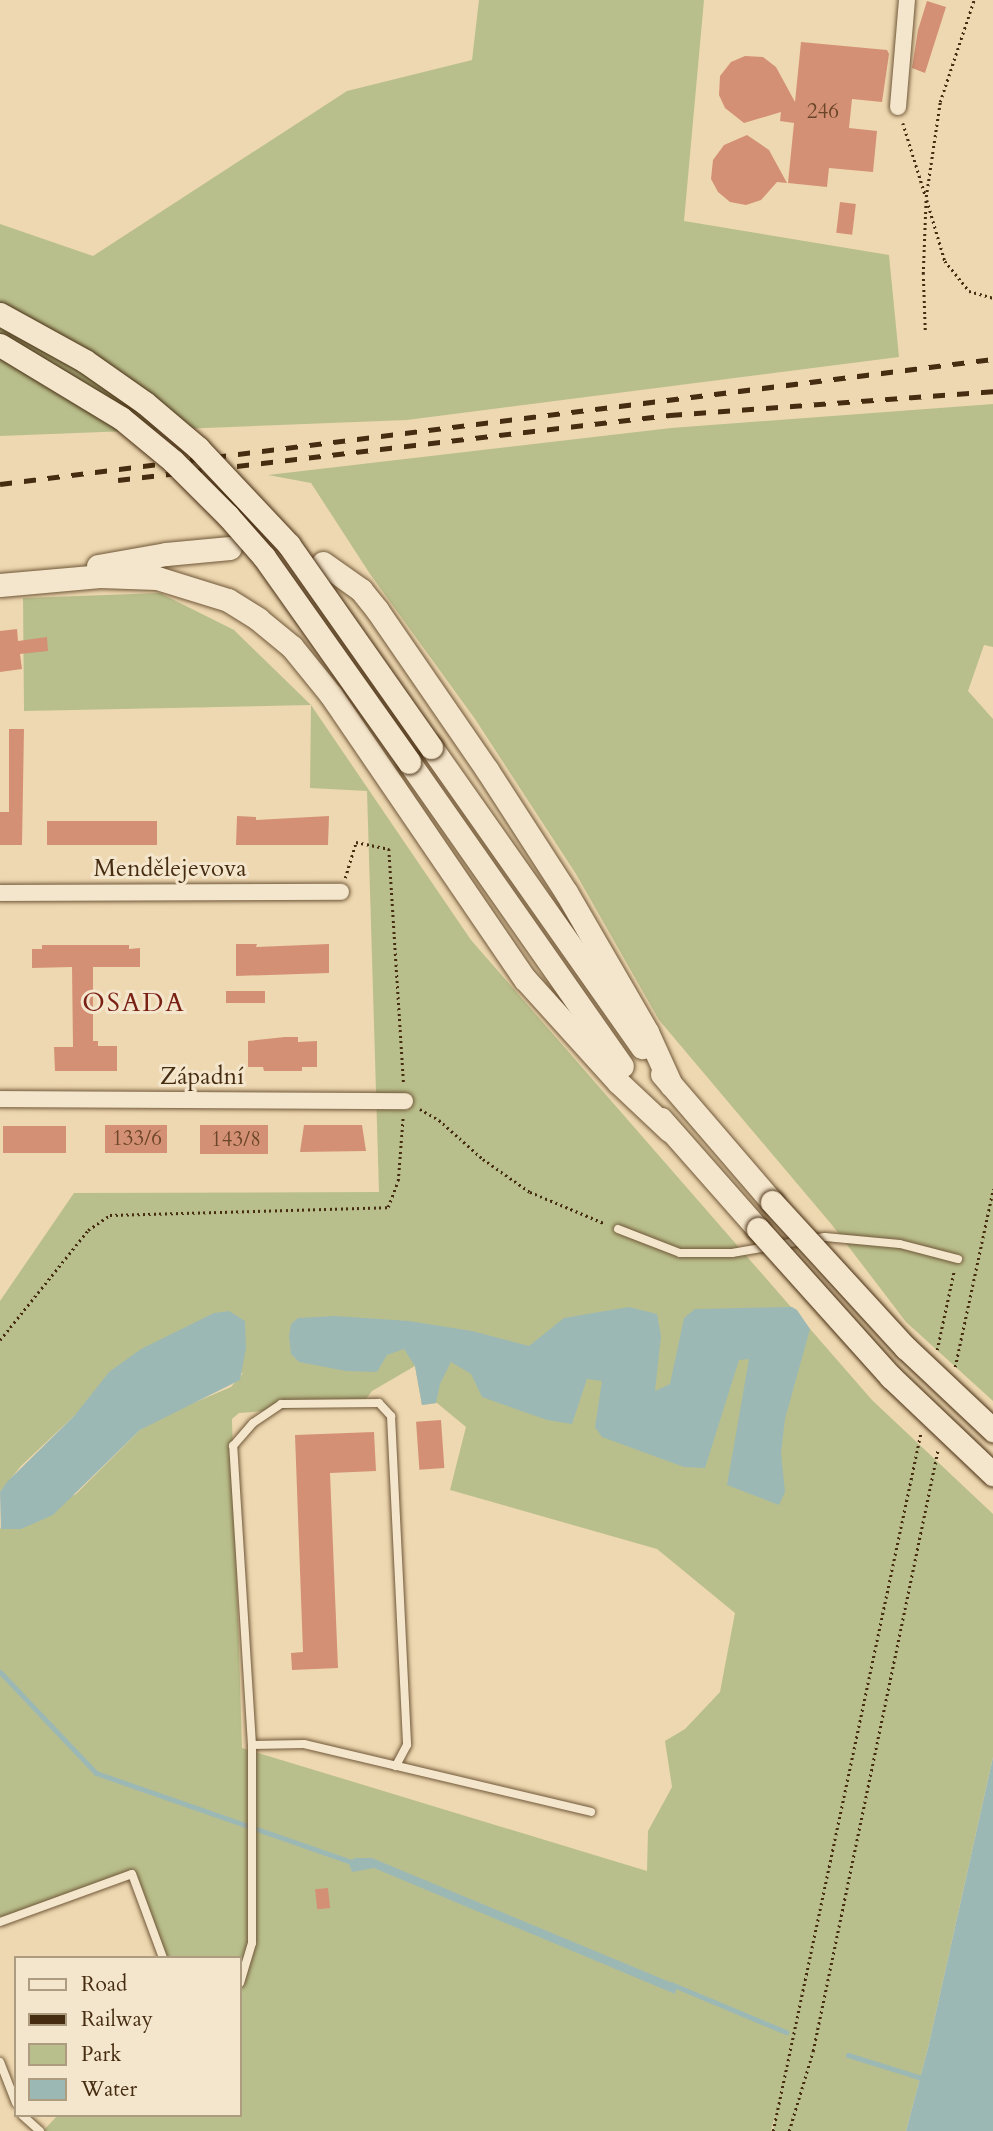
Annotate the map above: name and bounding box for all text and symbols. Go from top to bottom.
house number: 246 [807,99,839,125]
street label: Mendělejevova [93,855,247,883]
district label: OSADA [83,987,185,1019]
street label: Západní [160,1063,244,1091]
house number: 133/6 [112,1126,162,1152]
house number: 143/8 [211,1127,261,1153]
legend [14,1956,242,2117]
text: Road [81,1970,127,1999]
text: Railway [81,2005,153,2034]
text: Park [81,2040,121,2069]
text: Water [81,2075,137,2104]

